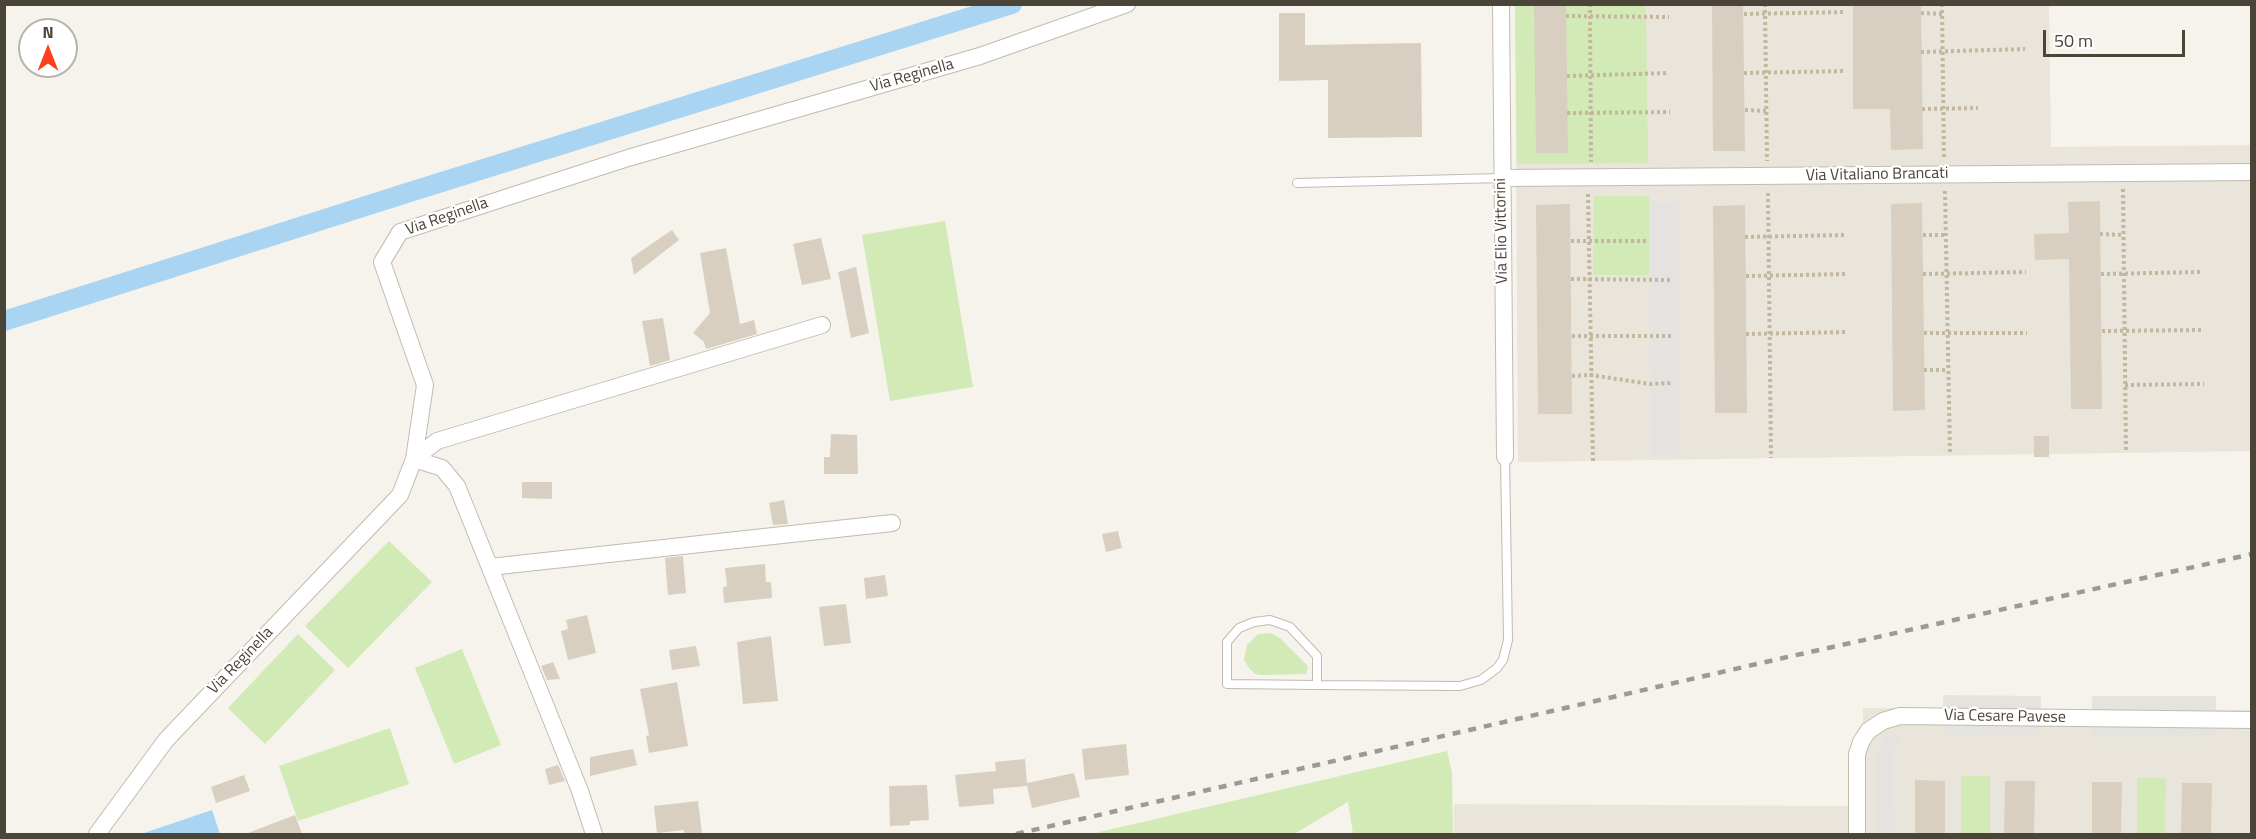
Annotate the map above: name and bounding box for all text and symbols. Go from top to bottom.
north arrow [18,18,78,78]
scale bar [2046,18,2188,56]
text: N [42,20,54,44]
text: 50 m [2054,27,2093,54]
street label: Via Reginella [868,55,956,97]
street label: Via Vitaliano Brancati [1805,164,1949,186]
street label: Via Elio Vittorini [1491,178,1513,284]
street label: Via Reginella [403,194,491,240]
street label: Via Reginella [204,623,278,699]
street label: Via Cesare Pavese [1944,706,2066,728]

